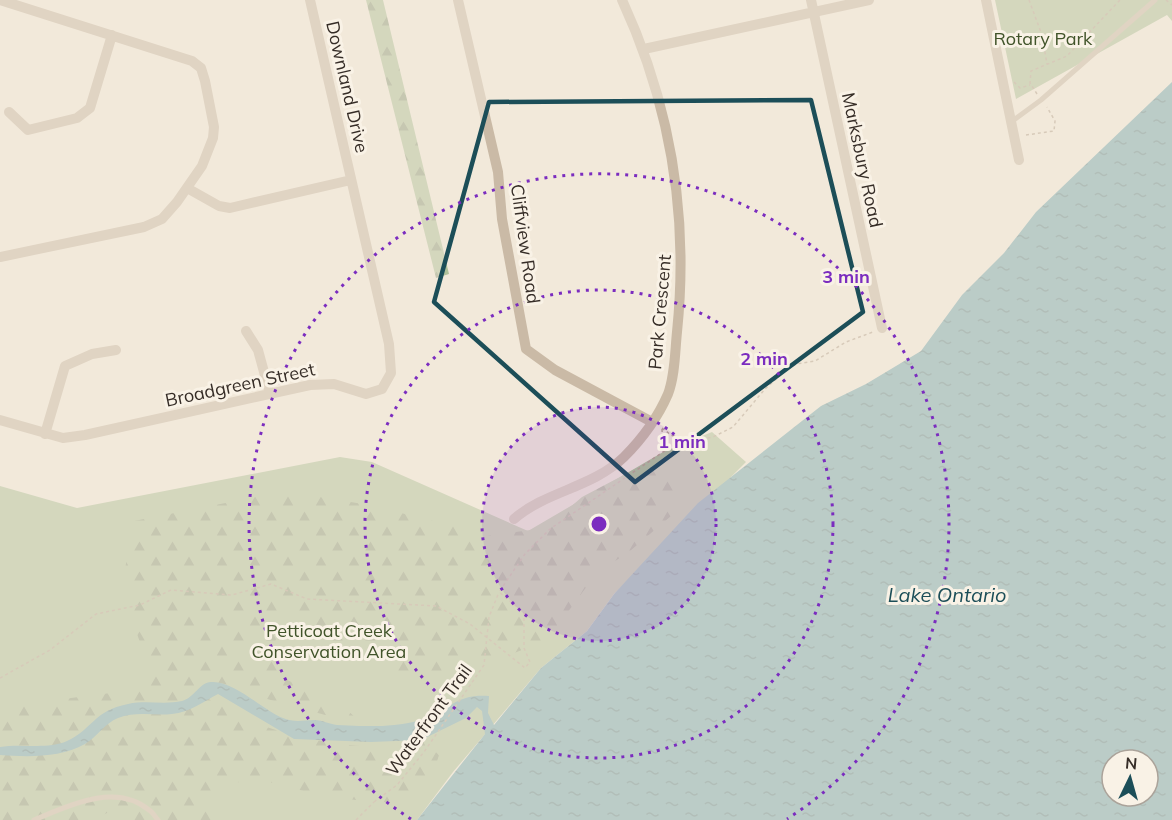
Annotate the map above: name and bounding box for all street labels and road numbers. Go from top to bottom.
street label: Downland Drive [321,19,374,155]
street label: Marksbury Road [837,90,888,230]
street label: Cliffview Road [506,183,545,305]
street label: Park Crescent [643,253,676,370]
street label: Broadgreen Street [163,357,317,412]
street label: Waterfront Trail [380,659,477,780]

